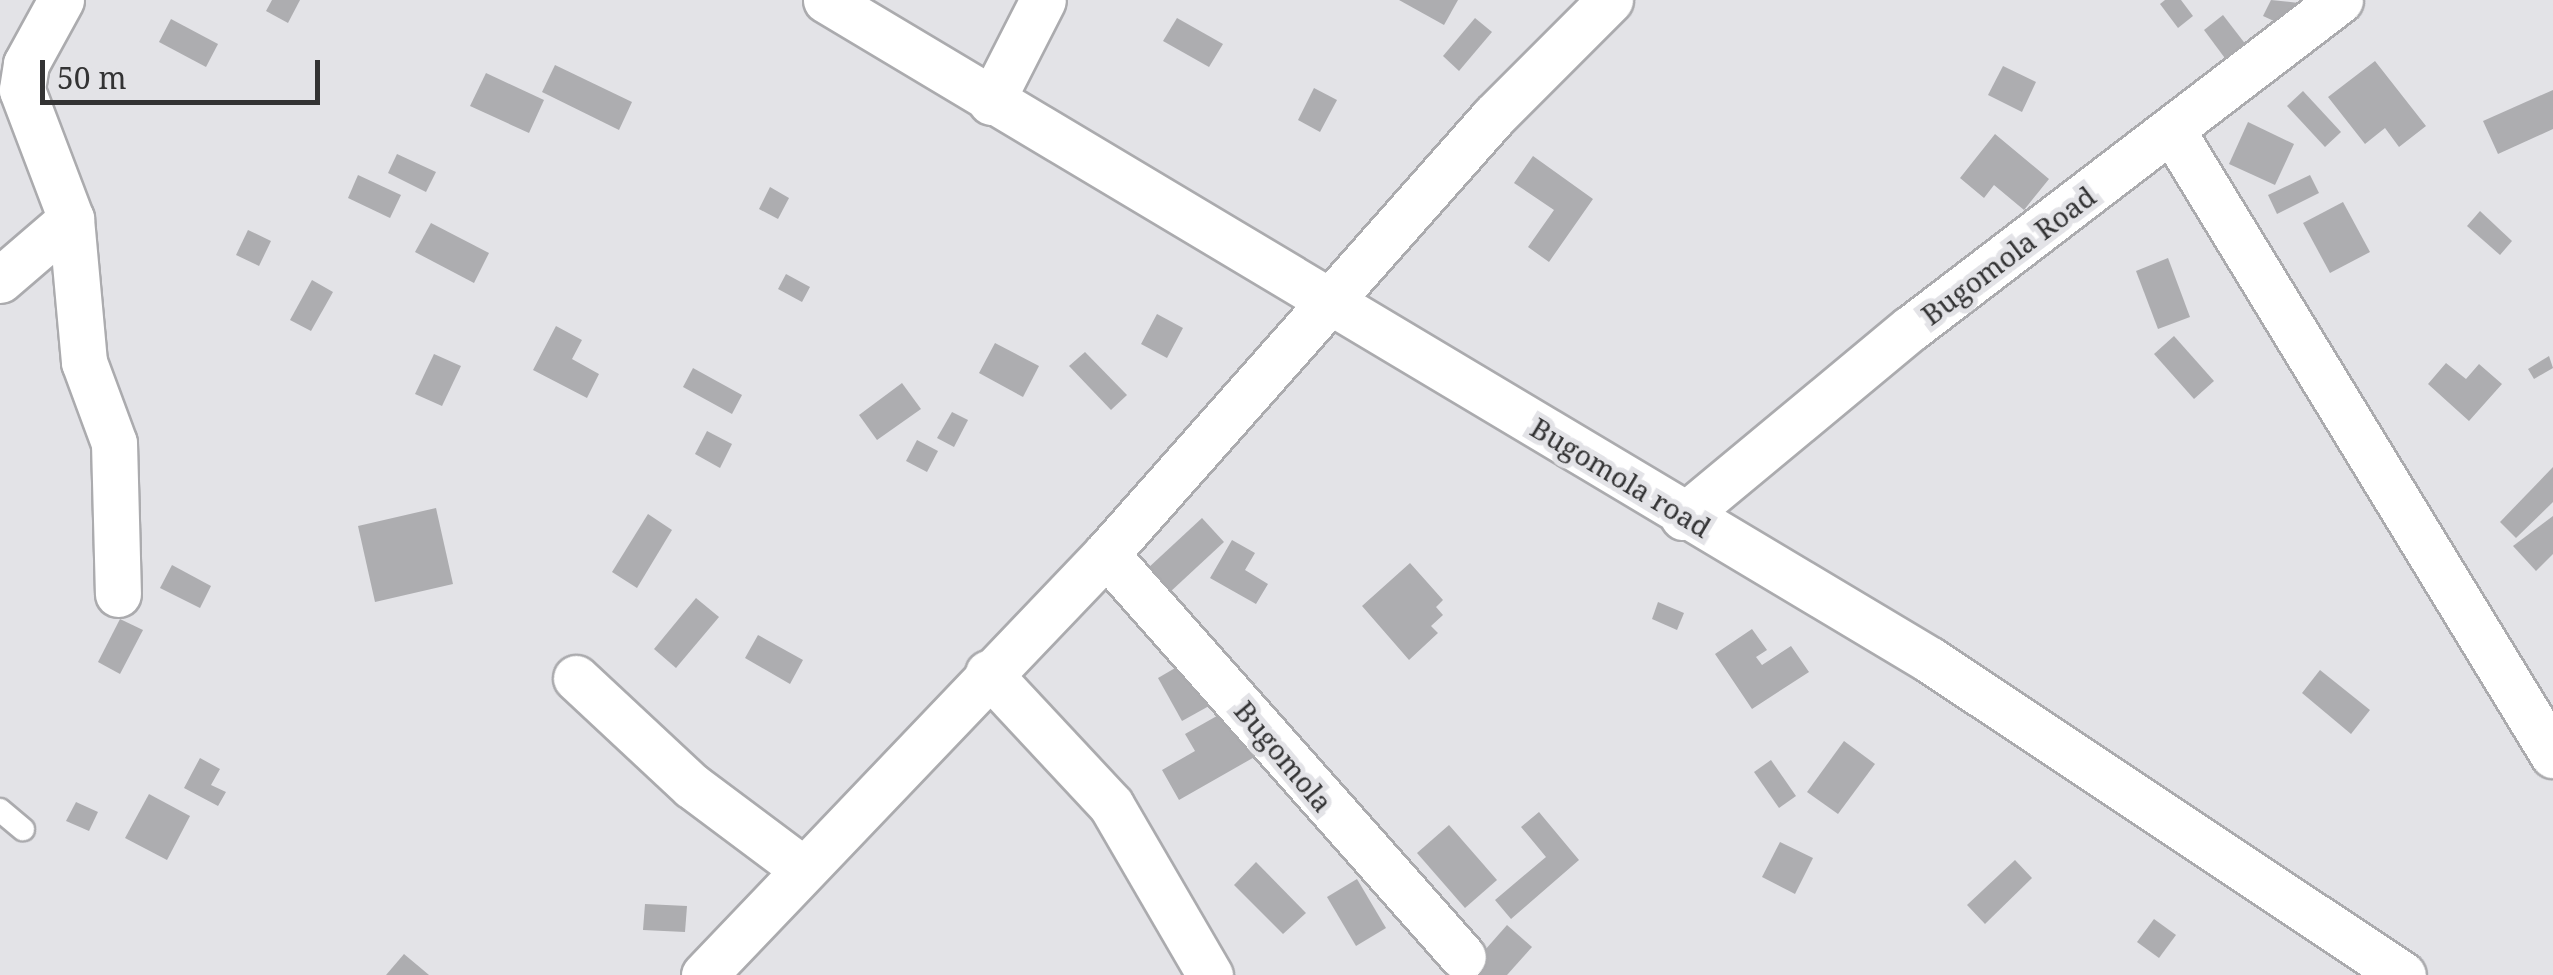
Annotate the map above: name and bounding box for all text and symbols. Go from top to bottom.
scale bar [45,40,325,102]
text: 50 m [57,57,127,98]
street label: Bugomola Road [1914,179,2102,331]
street label: Bugomola road [1525,410,1717,544]
street label: Bugomola [1228,694,1340,818]

